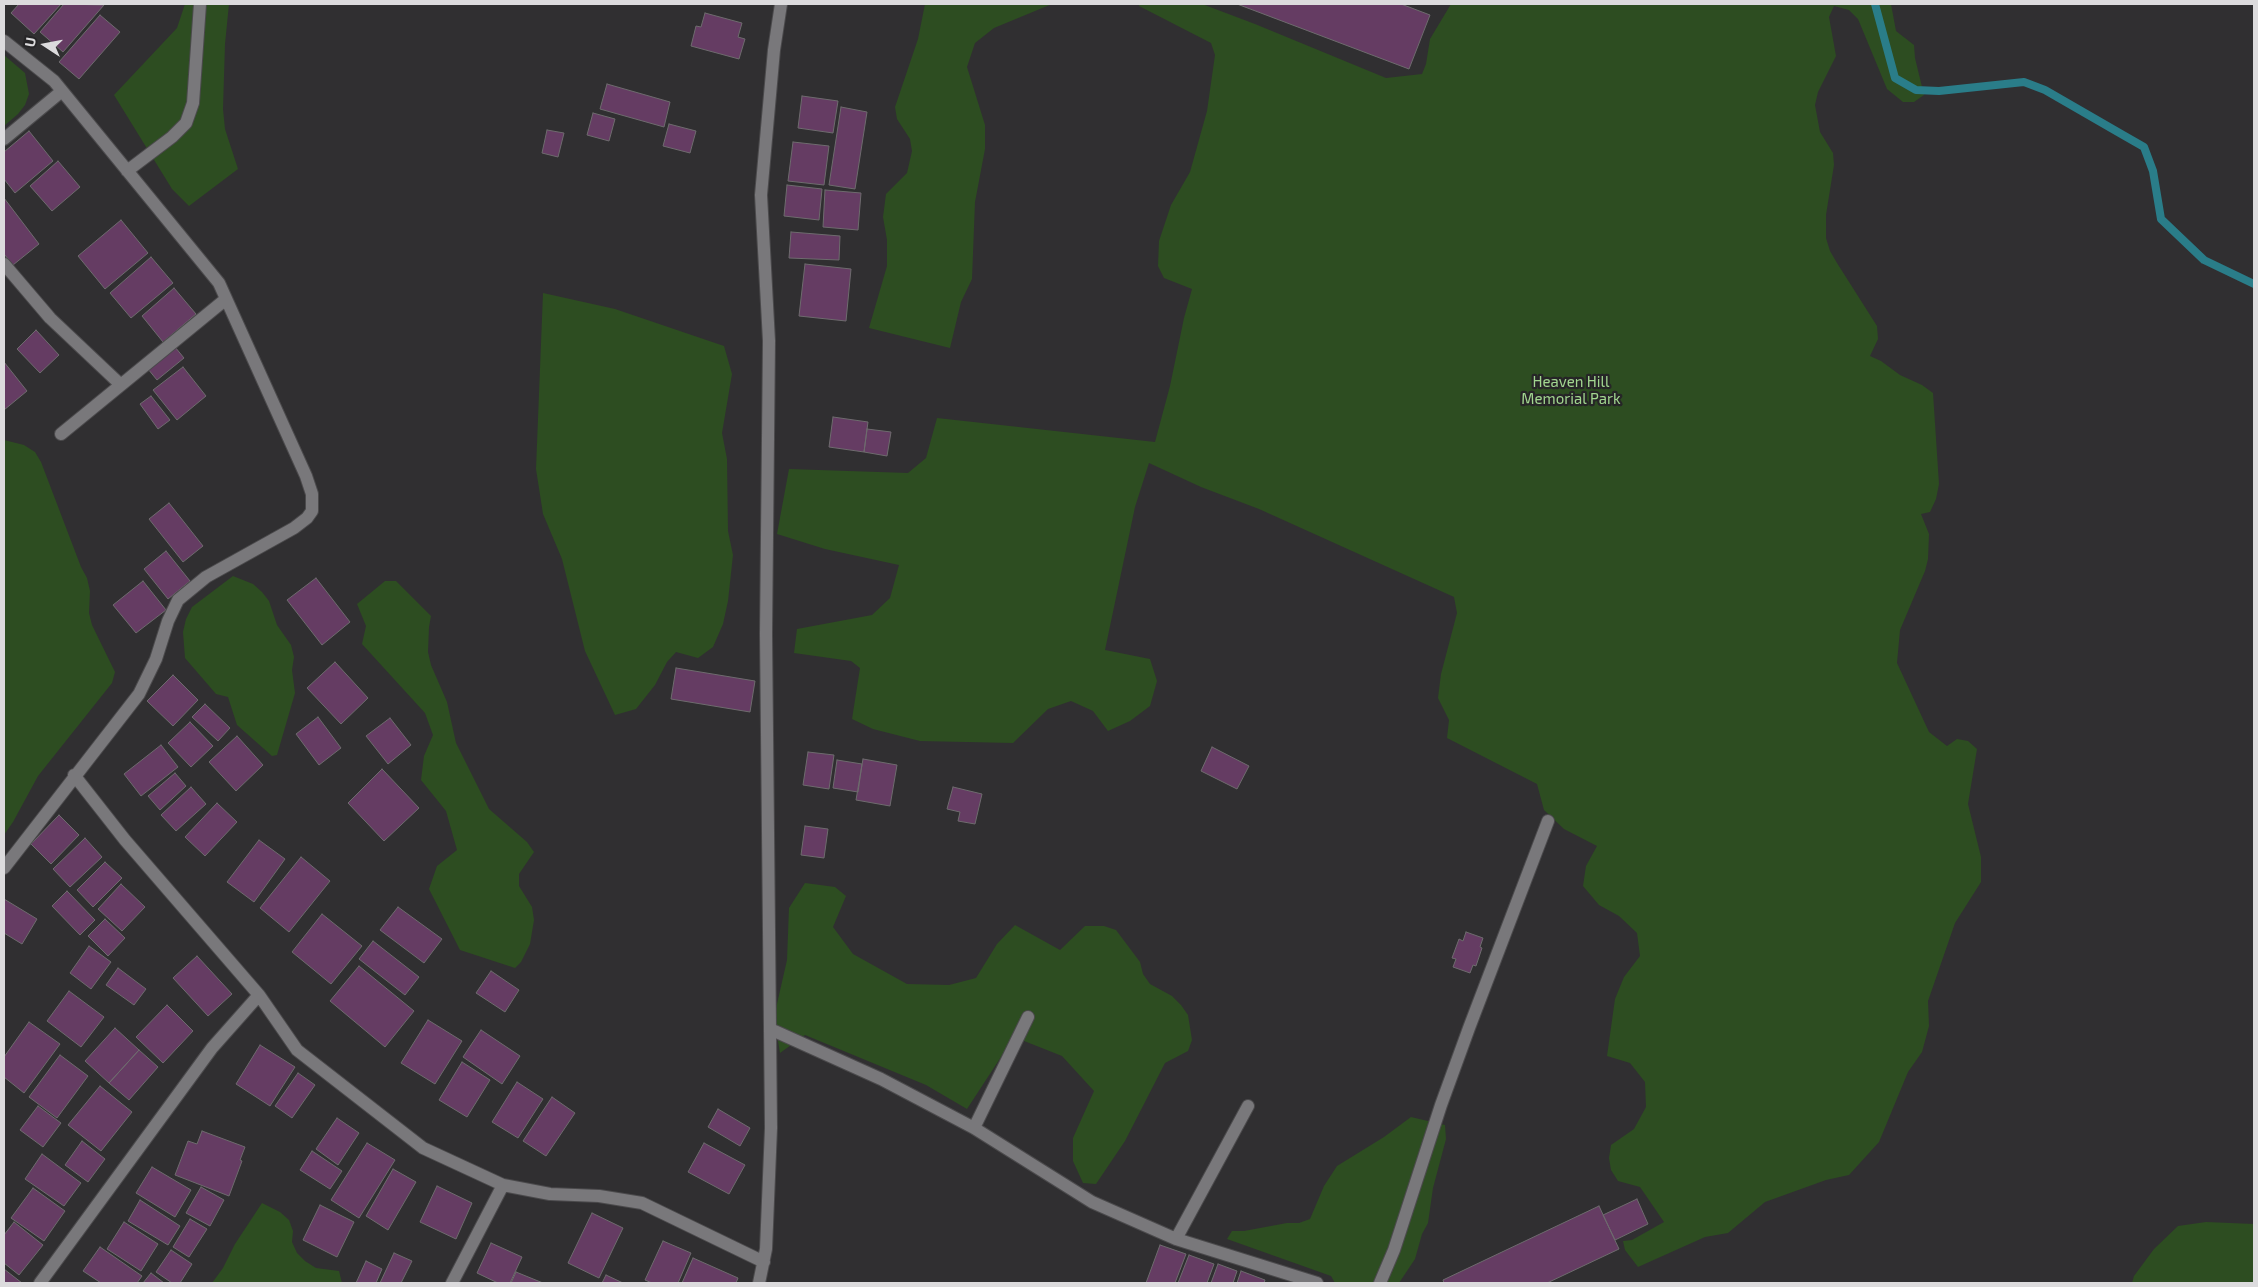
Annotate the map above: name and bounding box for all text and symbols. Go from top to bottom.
north arrow [20,20,70,70]
text: U [21,36,39,48]
park label: Heaven Hill Memorial Park [1521,373,1621,408]

